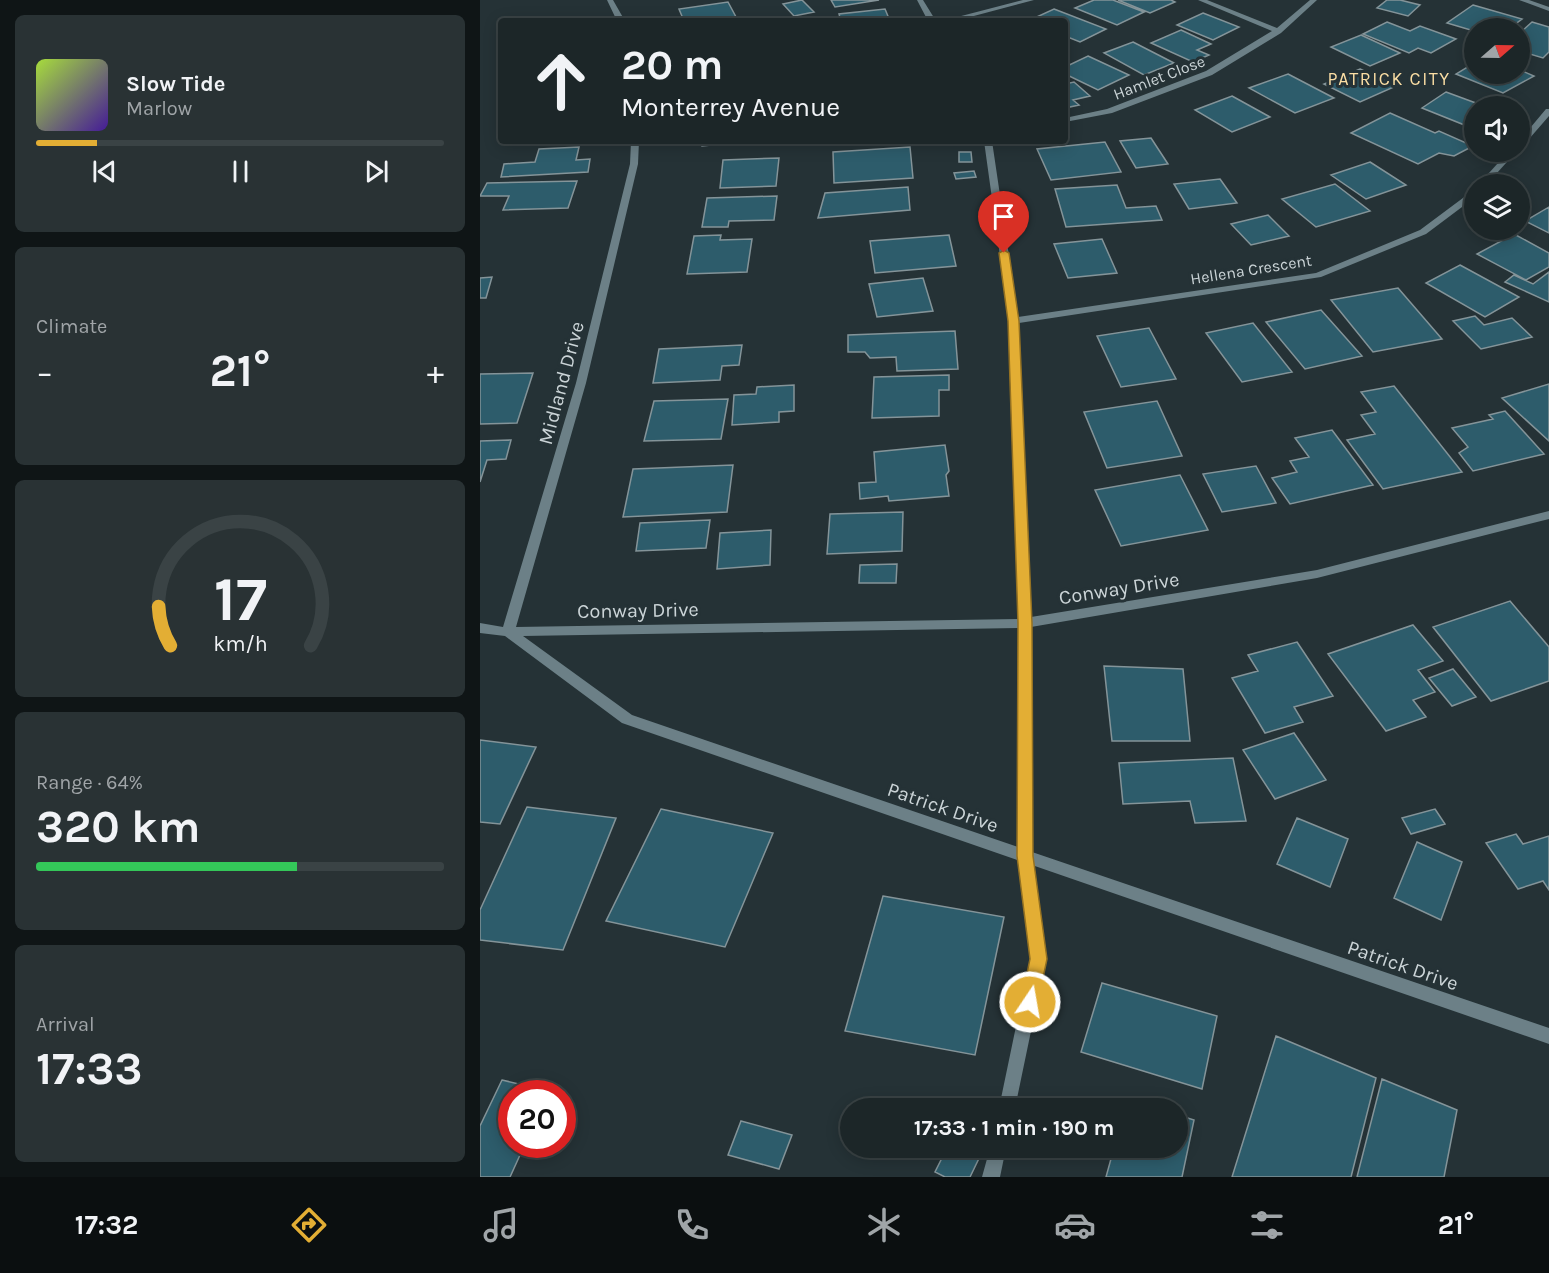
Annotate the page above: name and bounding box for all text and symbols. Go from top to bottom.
north arrow [1464,18,1530,84]
map controls [1464,18,1530,240]
text: 20 m [621,40,723,90]
icon: ahead [522,42,600,120]
street label: Hamlet Close [1111,51,1208,104]
district label: PATRICK CITY [1327,68,1451,90]
text: Slow Tide [126,71,226,97]
text: Monterrey Avenue [621,91,840,123]
button: sound [1464,96,1530,162]
text: Marlow [126,97,192,120]
icon: previous [88,155,121,188]
icon: pause [224,155,257,188]
icon: next [360,155,393,188]
button: layers [1464,174,1530,240]
pin [978,191,1029,253]
icon: arrive [987,200,1020,233]
street label: Hellena Crescent [1189,251,1313,288]
text: Climate [36,315,107,338]
street label: Midland Drive [534,319,589,447]
text: 21° [210,345,270,397]
text: − [36,353,53,391]
text: + [427,353,444,391]
text: 17 [213,563,267,636]
street label: Conway Drive [1057,568,1181,609]
street label: Conway Drive [577,598,699,623]
text: km/h [213,631,267,656]
text: Range · 64% [36,771,143,794]
street label: Patrick Drive [884,778,1001,837]
text: 320 km [36,801,200,853]
street label: Patrick Drive [1344,936,1461,995]
position arrow [998,970,1062,1034]
text: Arrival [36,1013,95,1036]
text: 17:33 [36,1043,143,1095]
speed limit sign: 20 [498,1080,576,1158]
text: 17:33 · 1 min · 190 m [914,1115,1114,1141]
icon: directions [288,1204,330,1246]
icon: music [480,1204,522,1246]
icon: phone [671,1204,713,1246]
icon: climate [863,1204,905,1246]
icon: car [1054,1204,1096,1246]
icon: filters [1246,1204,1288,1246]
text: 17:32 [75,1209,138,1241]
text: 21° [1438,1209,1474,1241]

